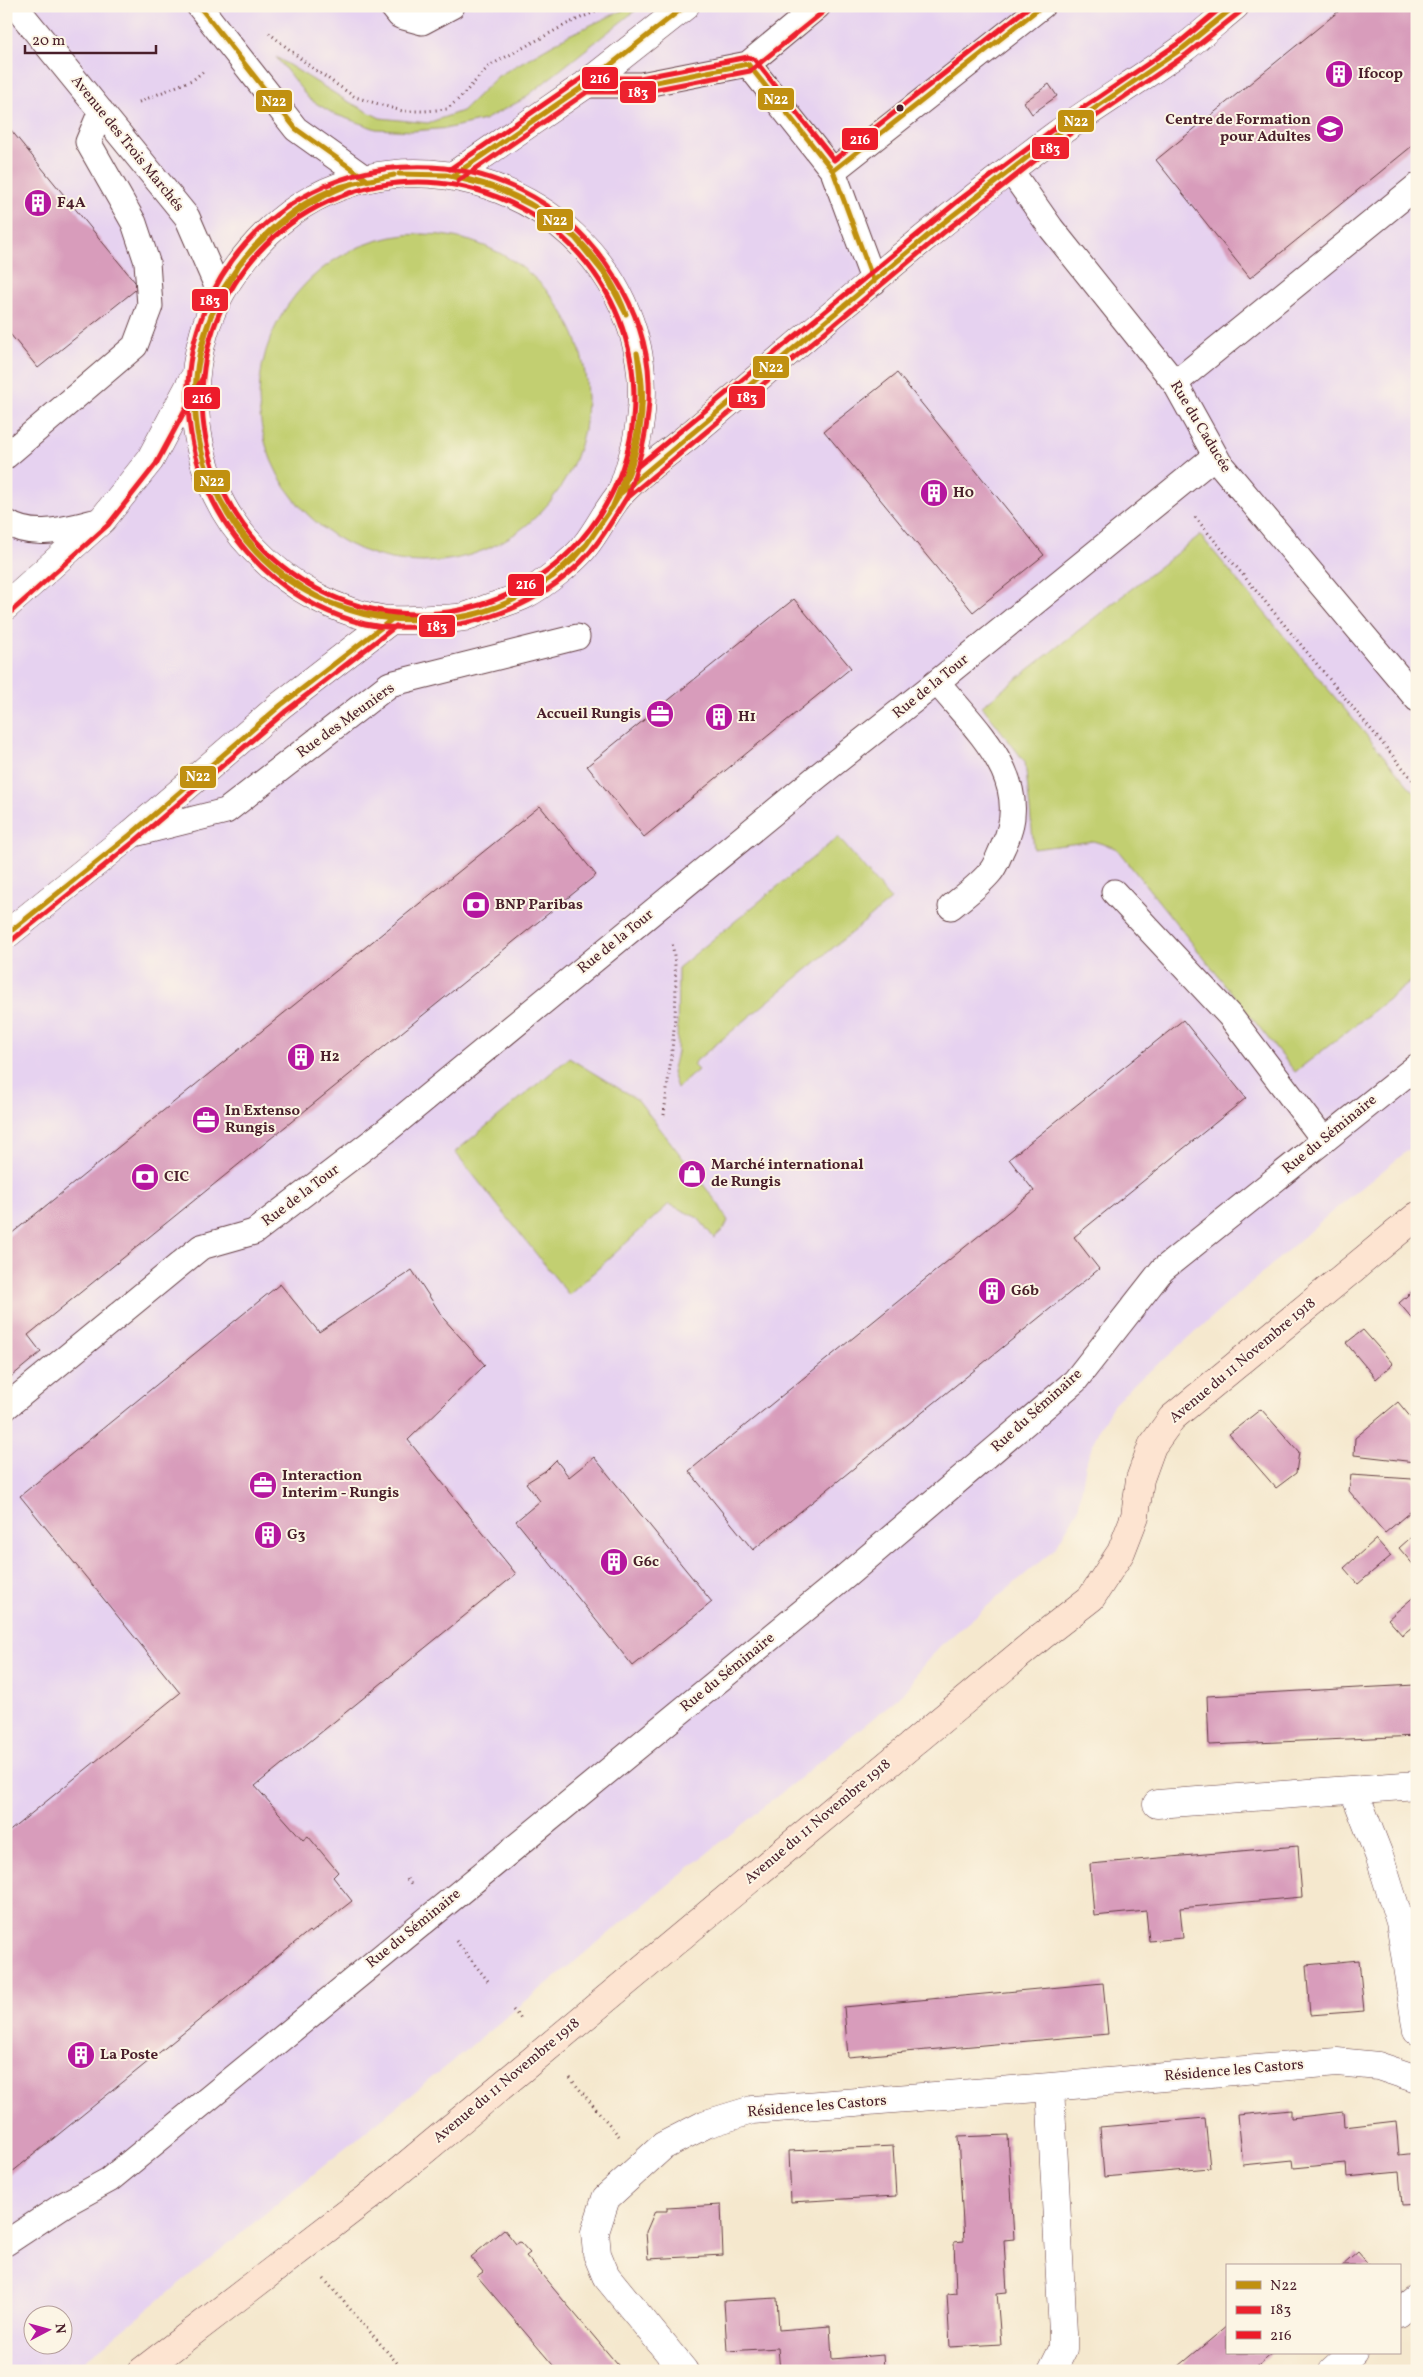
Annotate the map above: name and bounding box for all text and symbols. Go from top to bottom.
scale bar [25,22,156,54]
text: 20 m [32,31,65,52]
building icon: Ifocop [1324,59,1354,89]
place label: Ifocop [1358,64,1403,85]
line badge: 216 [581,66,619,90]
text: 216 [590,70,611,89]
street label: Avenue des Trois Marchés [66,72,188,216]
line badge: 183 [619,80,657,104]
text: 183 [628,84,648,103]
line badge: N22 [757,87,795,111]
line badge: N22 [255,89,293,113]
text: N22 [764,91,788,110]
text: N22 [262,93,286,112]
unlabelled marker [895,103,905,113]
line badge: N22 [1057,109,1095,133]
place label: Centre de Formation pour Adultes [1165,110,1311,148]
text: N22 [1064,113,1088,132]
school or university icon: Centre de Formation pour Adultes [1315,114,1345,144]
line badge: 216 [841,127,879,151]
text: 216 [850,131,871,150]
line badge: 183 [1031,136,1070,160]
text: 183 [1040,140,1060,159]
building icon: F4A [23,188,53,218]
place label: F4A [57,193,86,214]
line badge: N22 [536,208,574,232]
text: N22 [543,212,567,231]
line badge: 183 [191,288,229,312]
text: 183 [200,292,220,311]
line badge: N22 [752,355,790,379]
text: N22 [759,359,783,378]
street label: Rue du Caducée [1164,377,1236,477]
line badge: 183 [728,385,766,409]
line badge: 216 [183,386,221,410]
text: 183 [737,389,757,408]
text: 216 [192,390,213,409]
line badge: N22 [193,469,231,493]
text: N22 [200,473,224,492]
building icon: H0 [919,478,949,508]
place label: H0 [953,483,974,504]
line badge: 216 [507,573,545,597]
text: 216 [516,576,537,595]
line badge: 183 [418,614,456,638]
text: 183 [427,618,447,637]
street label: Rue de la Tour [889,650,973,724]
street label: Rue des Meuniers [293,678,399,764]
office icon: Accueil Rungis [645,699,675,729]
building icon: H1 [704,702,734,732]
place label: Accueil Rungis [536,704,641,725]
place label: H1 [738,707,756,728]
line badge: N22 [179,765,217,789]
text: N22 [186,768,210,787]
bank icon: BNP Paribas [461,890,491,920]
place label: BNP Paribas [495,895,583,916]
street label: Rue de la Tour [574,905,658,979]
building icon: H2 [286,1042,316,1072]
place label: H2 [320,1047,340,1068]
street label: Rue du Séminaire [1278,1090,1382,1180]
place label: In Extenso Rungis [225,1101,301,1139]
office icon: In Extenso Rungis [191,1105,221,1135]
place label: Marché international de Rungis [711,1155,864,1193]
shop icon: Marché international de Rungis [677,1159,707,1189]
street label: Rue de la Tour [258,1160,344,1232]
bank icon: CIC [130,1162,160,1192]
place label: CIC [164,1167,189,1188]
building icon: G6b [977,1276,1007,1306]
place label: G6b [1011,1281,1039,1302]
street label: Avenue du 11 Novembre 1918 [1165,1293,1321,1429]
street label: Rue du Séminaire [987,1364,1087,1458]
place label: Interaction Interim - Rungis [282,1466,399,1504]
office icon: Interaction Interim - Rungis [248,1470,278,1500]
building icon: G3 [253,1520,283,1550]
place label: G3 [287,1525,306,1546]
building icon: G6c [599,1547,629,1577]
place label: G6c [633,1552,659,1573]
street label: Rue du Séminaire [676,1628,780,1718]
street label: Avenue du 11 Novembre 1918 [740,1754,896,1890]
street label: Rue du Séminaire [362,1884,466,1974]
street label: Avenue du 11 Novembre 1918 [429,2013,585,2149]
building icon: La Poste [66,2040,96,2070]
place label: La Poste [100,2045,158,2066]
street label: Résidence les Castors [1163,2054,1305,2088]
street label: Résidence les Castors [746,2090,888,2124]
legend [1226,2264,1400,2354]
text: N22 [1270,2276,1297,2297]
text: 183 [1270,2300,1291,2321]
north arrow [22,2304,72,2354]
text: N [49,2323,69,2335]
text: 216 [1270,2326,1291,2347]

